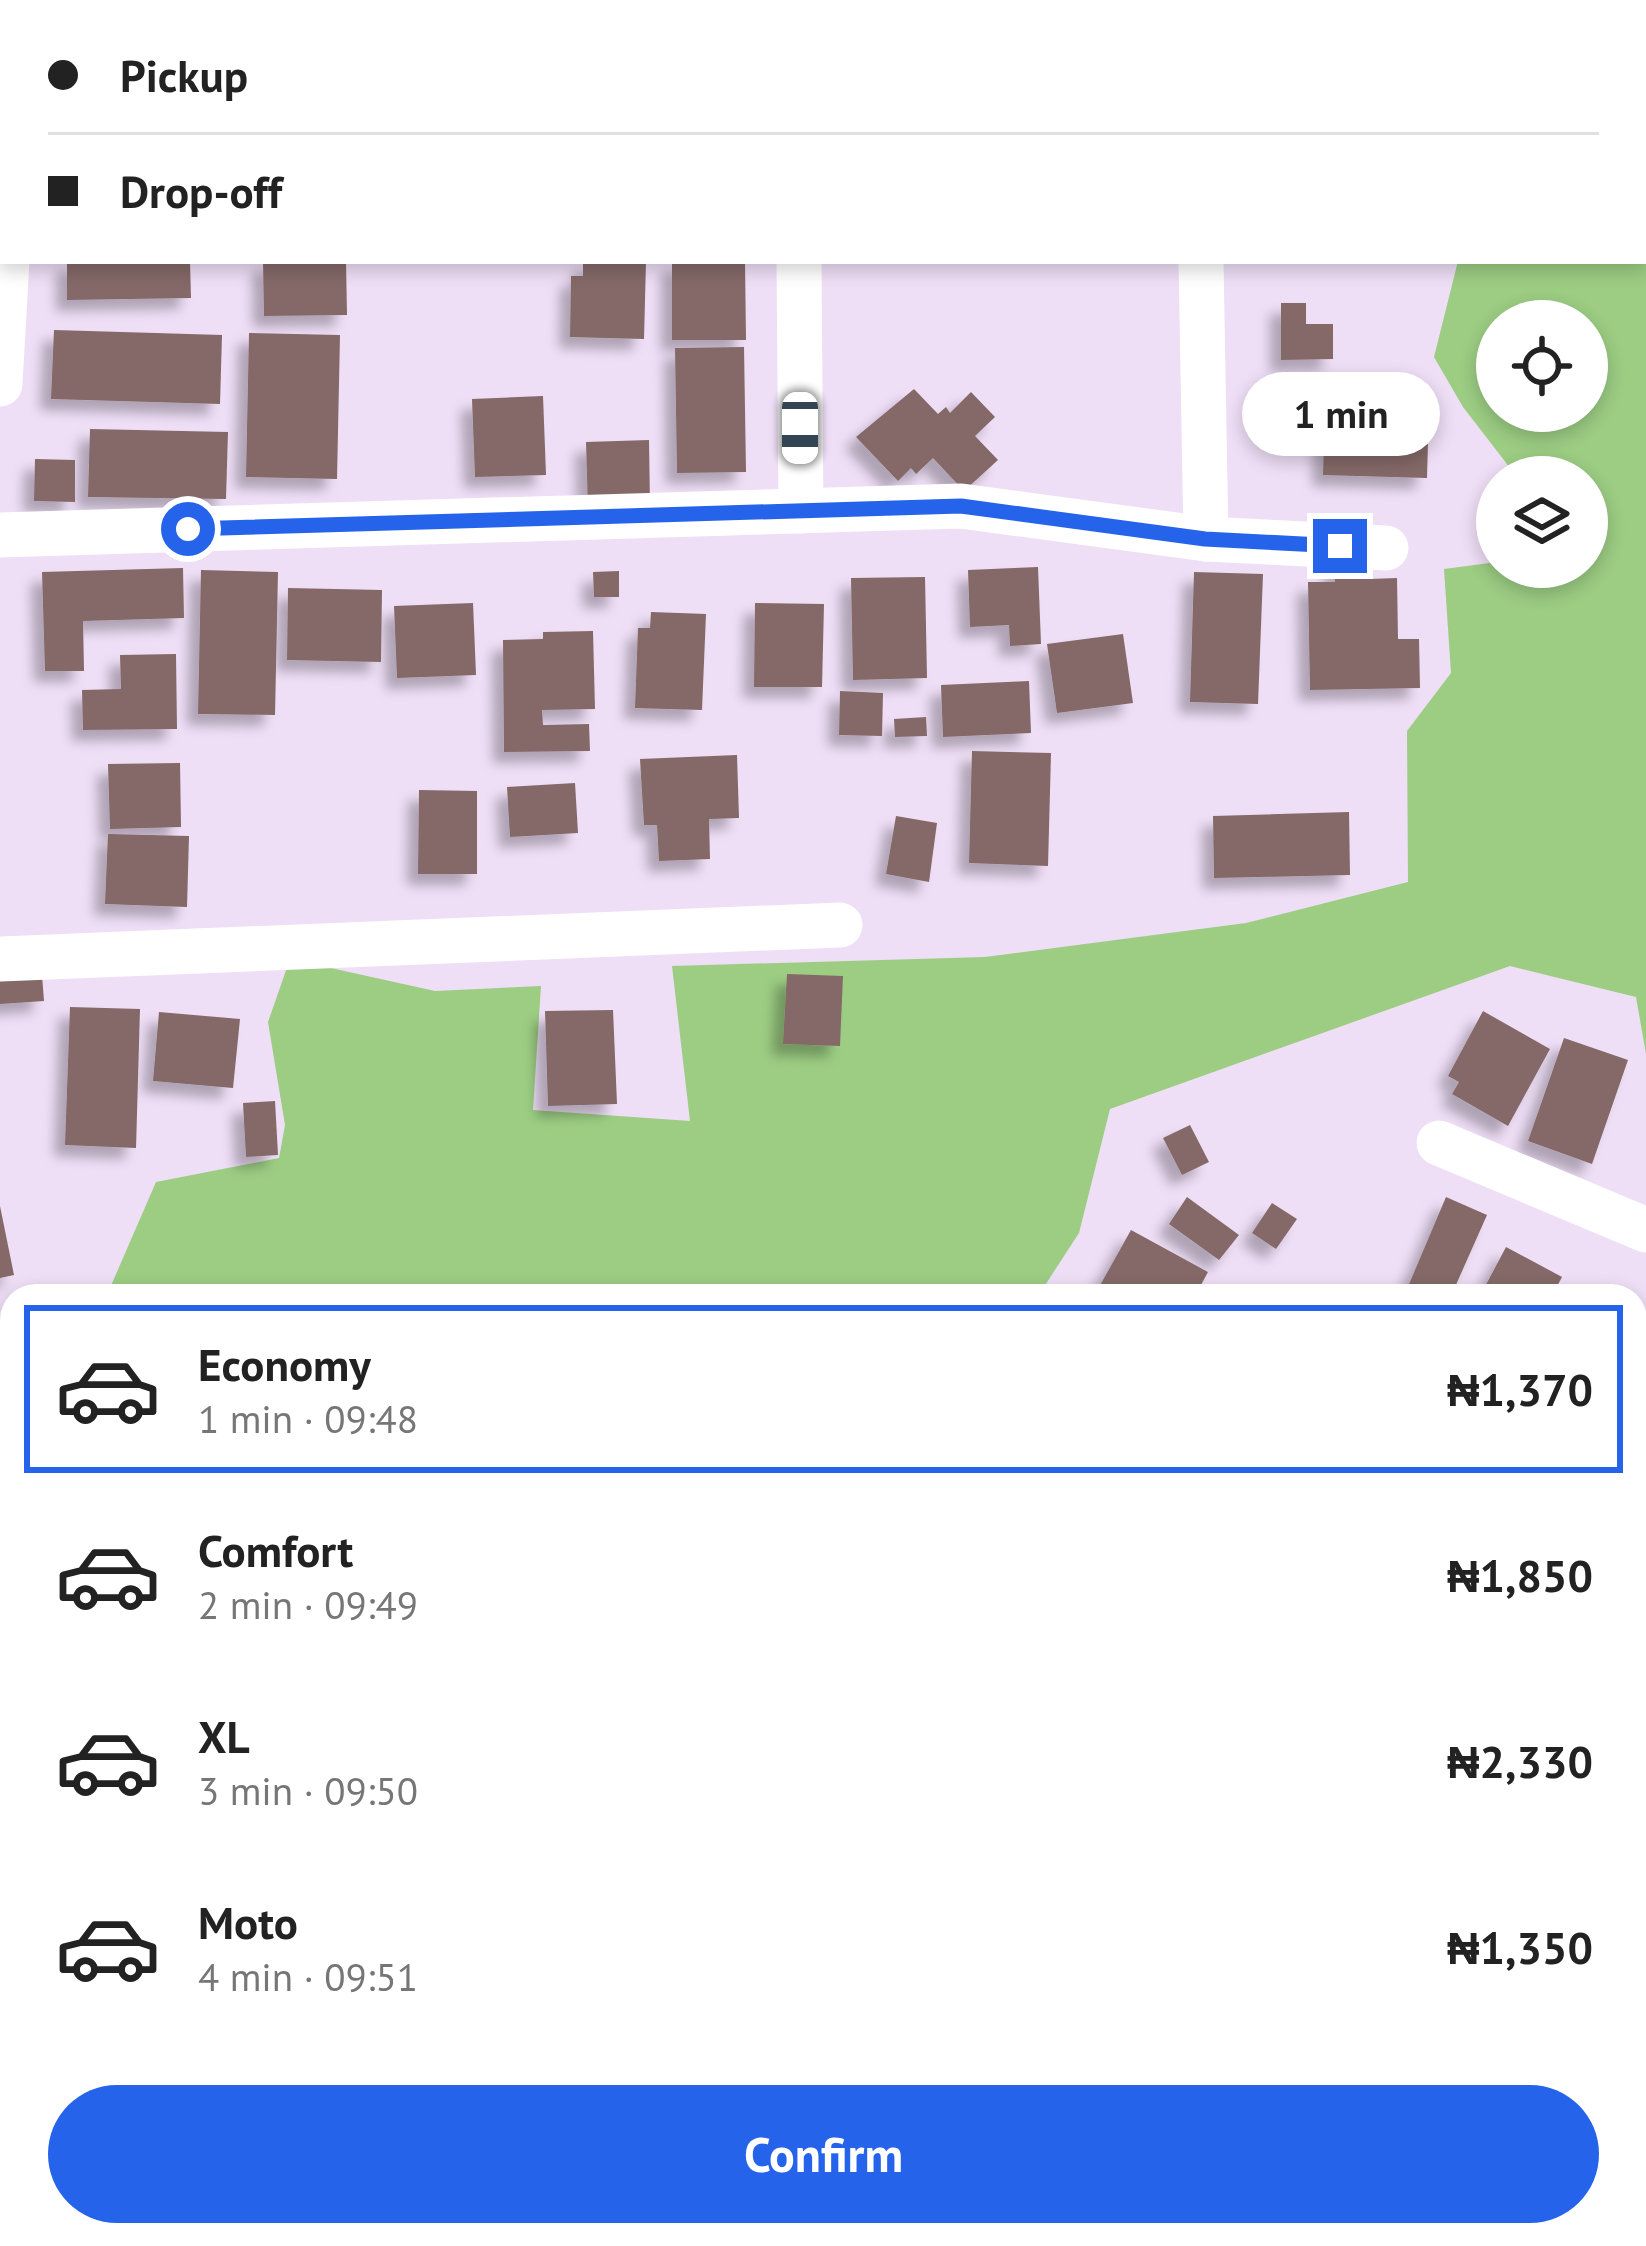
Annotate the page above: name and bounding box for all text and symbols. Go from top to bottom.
text: Pickup [120,46,248,104]
text: Drop-off [120,162,282,220]
map controls [1476,300,1608,588]
button: locate [1476,300,1608,432]
callout: 1 min [1241,372,1439,456]
text: 1 min [1293,388,1389,439]
car [782,392,818,464]
button: layers [1476,456,1608,588]
route start [161,502,215,556]
route end [1313,519,1367,573]
icon: car [54,1335,162,1443]
text: Economy [198,1335,371,1393]
text: ₦1,370 [1447,1360,1593,1418]
text: 1 min · 09:48 [198,1393,418,1444]
icon: car [54,1521,162,1629]
text: Comfort [198,1521,353,1579]
text: ₦1,850 [1447,1546,1593,1604]
text: 2 min · 09:49 [198,1579,418,1630]
icon: car [54,1707,162,1815]
text: XL [198,1707,250,1765]
text: ₦2,330 [1447,1732,1593,1790]
text: 3 min · 09:50 [198,1765,418,1816]
icon: car [54,1893,162,2001]
text: Moto [198,1893,298,1951]
text: ₦1,350 [1447,1918,1593,1976]
text: 4 min · 09:51 [198,1951,418,2002]
button: Confirm [48,2085,1599,2223]

